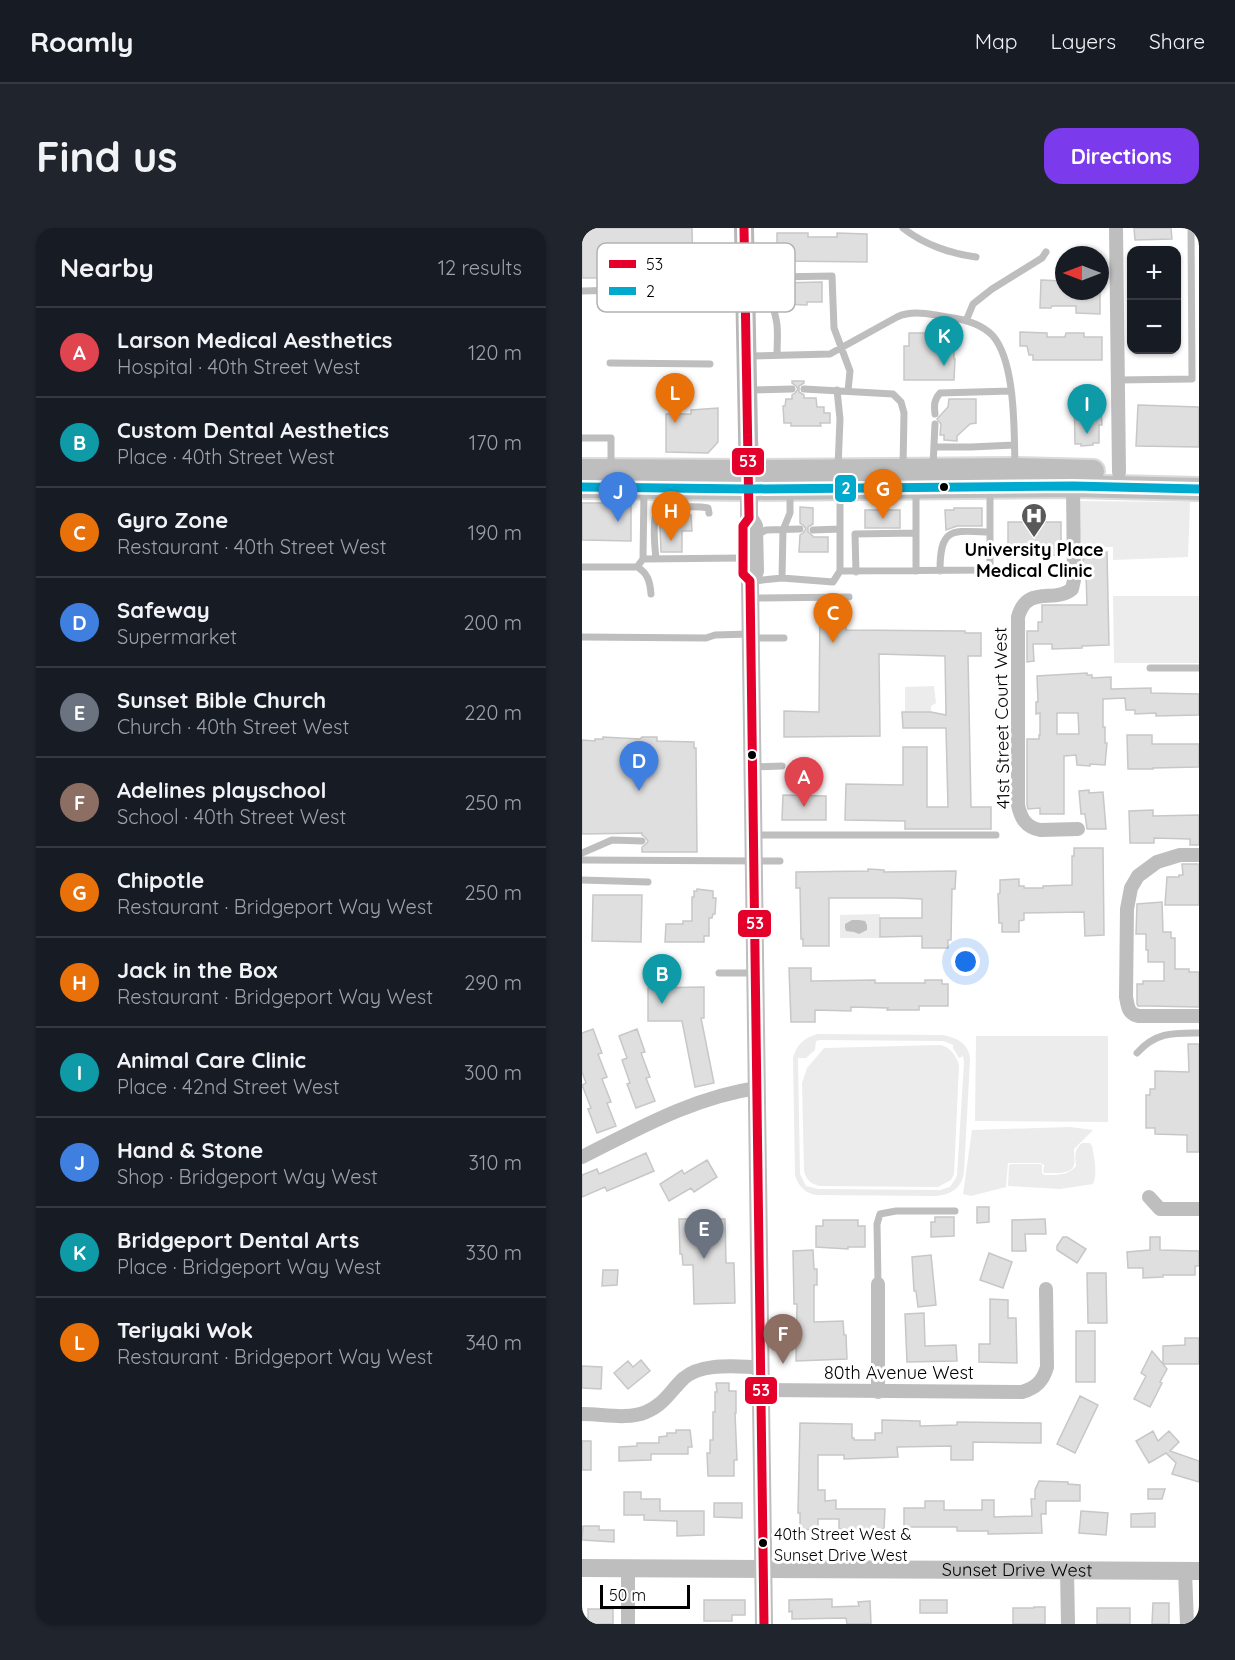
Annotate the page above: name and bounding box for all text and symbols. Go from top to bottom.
text: Roamly [30,24,134,59]
text: Map [975,28,1018,54]
text: Layers [1051,28,1116,54]
text: Share [1149,28,1205,54]
button: Directions [1044,128,1199,184]
text: Find us [36,130,178,183]
legend [597,243,795,312]
north arrow [1055,246,1109,300]
map controls [1127,246,1181,354]
button: + [1127,246,1181,300]
text: Nearby [60,251,154,284]
text: 53 [646,254,663,274]
text: 12 results [438,255,522,280]
text: 2 [646,281,655,301]
button: − [1127,300,1181,354]
pin: K [924,316,964,366]
text: Larson Medical Aesthetics [117,326,392,354]
text: A [73,340,86,365]
text: 120 m [468,340,522,365]
text: Hospital · 40th Street West [117,354,360,379]
pin: L [656,374,694,423]
pin: I [1068,384,1106,434]
text: Custom Dental Aesthetics [117,416,389,444]
text: B [73,430,86,455]
text: 170 m [469,430,522,455]
text: Place · 40th Street West [117,444,335,469]
line badge: 53 [731,447,765,476]
text: 53 [739,451,757,471]
pin: G [864,470,902,519]
pin: J [598,472,638,522]
line badge: 2 [834,474,857,503]
text: 2 [841,478,851,498]
unlabelled marker [938,481,950,493]
pin: H [652,492,691,541]
hospital icon: University Place Medical Clinic [1019,501,1049,539]
text: Gyro Zone [117,506,228,534]
text: C [73,520,86,545]
text: 190 m [468,520,522,545]
text: Restaurant · 40th Street West [117,534,386,559]
place label: University Place Medical Clinic [964,538,1104,582]
pin: C [814,594,852,643]
text: Safeway [117,596,210,624]
text: D [72,610,87,635]
text: 200 m [463,610,522,635]
text: Supermarket [117,624,237,649]
street label: 41st Street Court West [988,627,1015,809]
text: Sunset Bible Church [117,686,326,714]
text: E [74,700,85,725]
text: 220 m [464,700,522,725]
text: Church · 40th Street West [117,714,349,739]
pin: D [620,742,658,791]
unlabelled marker [746,749,758,761]
pin: A [784,758,824,807]
text: Adelines playschool [117,776,326,804]
text: F [74,790,85,815]
text: 250 m [464,790,522,815]
text: School · 40th Street West [117,804,346,829]
text: Chipotle [117,866,204,894]
text: G [73,880,86,905]
text: 250 m [464,880,522,905]
text: Restaurant · Bridgeport Way West [117,894,433,919]
line badge: 53 [737,909,772,938]
text: 53 [746,913,764,933]
your location [951,947,980,976]
pin: B [642,954,682,1004]
text: Jack in the Box [117,956,277,984]
text: H [72,970,87,995]
text: 290 m [464,970,522,995]
text: Restaurant · Bridgeport Way West [117,984,433,1009]
text: Animal Care Clinic [117,1046,306,1074]
text: I [77,1060,82,1085]
text: 300 m [464,1060,522,1085]
text: Place · 42nd Street West [117,1074,339,1099]
text: Hand & Stone [117,1136,263,1164]
text: J [74,1150,85,1175]
text: 310 m [469,1150,522,1175]
text: Shop · Bridgeport Way West [117,1164,378,1189]
pin: E [684,1210,724,1259]
text: Bridgeport Dental Arts [117,1226,359,1254]
text: K [73,1240,86,1265]
text: 330 m [465,1240,522,1265]
text: Place · Bridgeport Way West [117,1254,381,1279]
pin: F [764,1314,802,1364]
text: Teriyaki Wok [117,1316,253,1344]
text: L [74,1330,85,1355]
text: 340 m [465,1330,522,1355]
text: Restaurant · Bridgeport Way West [117,1344,433,1369]
street label: 80th Avenue West [824,1361,974,1384]
line badge: 53 [744,1376,778,1405]
text: 53 [752,1380,770,1400]
place label: 40th Street West & Sunset Drive West [774,1524,911,1565]
marker: 40th Street West & Sunset Drive West [757,1537,769,1549]
street label: Sunset Drive West [942,1558,1092,1581]
scale bar [600,1582,690,1610]
text: 50 m [609,1585,646,1605]

